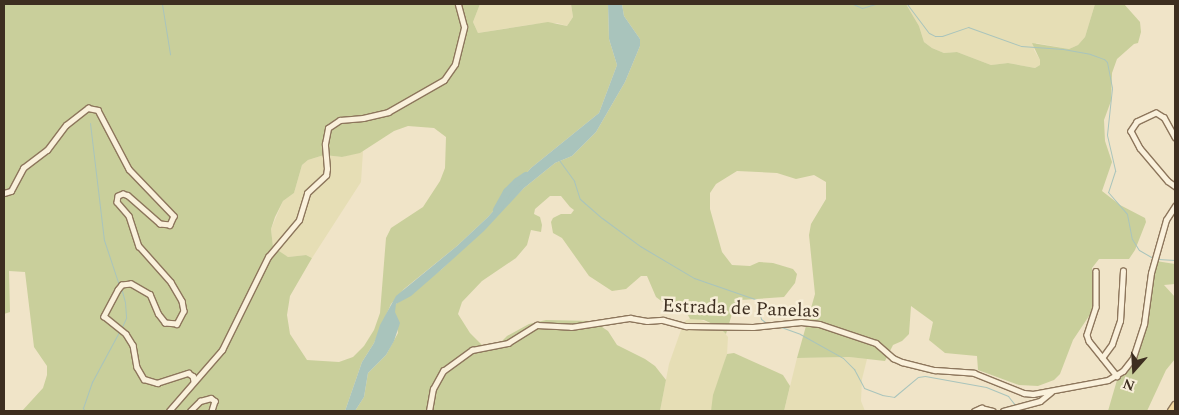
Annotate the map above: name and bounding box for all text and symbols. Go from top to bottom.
street label: Estrada de Panelas [662,295,820,323]
north arrow [1109,345,1159,395]
text: N [1120,373,1138,396]

